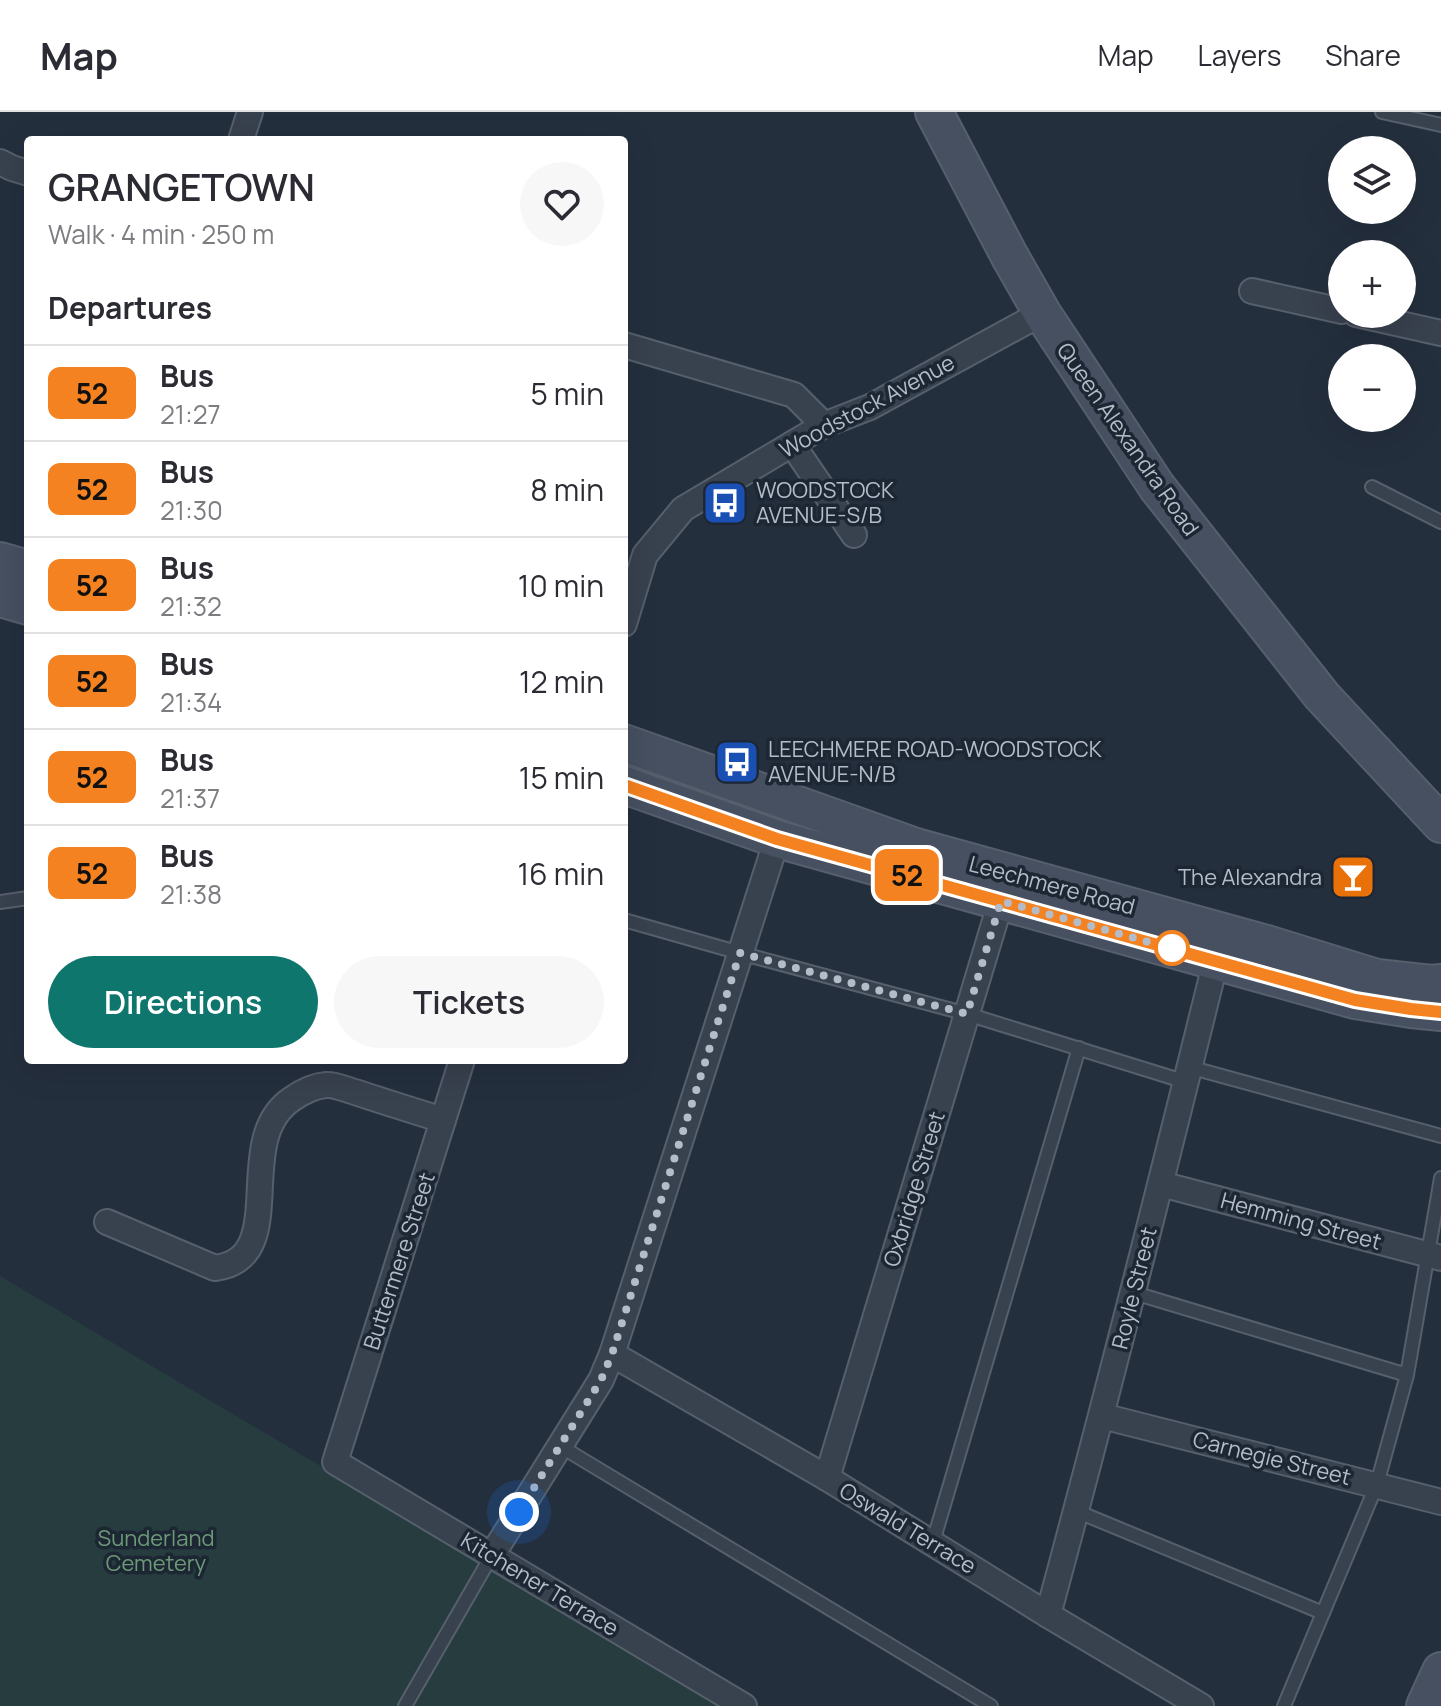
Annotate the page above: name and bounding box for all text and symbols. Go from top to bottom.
text: Map [40,29,118,81]
text: Map [1098,36,1154,74]
text: Layers [1198,36,1281,74]
text: Share [1325,36,1401,74]
map controls [1328,136,1416,432]
button: layers [1328,136,1416,224]
text: GRANGETOWN [48,160,315,212]
button: heart [520,162,604,246]
text: Walk · 4 min · 250 m [48,216,274,252]
button: + [1328,240,1416,328]
text: Departures [48,287,212,328]
street label: Queen Alexandra Road [1050,337,1206,541]
button: − [1328,344,1416,432]
street label: Woodstock Avenue [774,347,960,465]
text: Bus [160,355,214,396]
text: 5 min [530,373,604,414]
text: 52 [76,374,108,412]
text: 21:27 [160,396,221,432]
text: Bus [160,451,214,492]
text: 8 min [530,469,604,510]
text: 52 [76,470,108,508]
place label: WOODSTOCK AVENUE-S/B [756,475,895,530]
bus stop icon: WOODSTOCK AVENUE-S/B [701,479,749,527]
text: 21:30 [160,492,223,528]
text: Bus [160,547,214,588]
text: 10 min [518,565,604,606]
text: 52 [76,566,108,604]
text: 21:32 [160,588,222,624]
text: Bus [160,643,214,684]
text: 12 min [519,661,604,702]
text: 52 [76,662,108,700]
text: 21:34 [160,684,222,720]
place label: LEECHMERE ROAD-WOODSTOCK AVENUE-N/B [768,734,1103,789]
bus stop icon: LEECHMERE ROAD-WOODSTOCK AVENUE-N/B [713,738,761,786]
text: Bus [160,739,214,780]
text: 15 min [519,757,604,798]
text: 52 [76,758,108,796]
text: 21:37 [160,780,220,816]
text: Bus [160,835,214,876]
street label: Leechmere Road [966,848,1138,922]
line badge: 52 [871,849,943,901]
text: 16 min [517,853,604,894]
bar icon: The Alexandra [1329,853,1377,901]
text: 52 [76,854,108,892]
text: 52 [891,856,923,894]
place label: The Alexandra [1178,862,1322,892]
text: 21:38 [160,876,222,912]
unlabelled marker [1155,931,1189,965]
button: Directions [48,956,318,1048]
button: Tickets [334,956,604,1048]
street label: Oxbridge Street [876,1107,952,1270]
street label: Buttermere Street [356,1168,442,1353]
street label: Hemming Street [1217,1185,1385,1257]
street label: Royle Street [1104,1224,1164,1352]
street label: Carnegie Street [1190,1424,1354,1492]
street label: Oswald Terrace [834,1475,982,1581]
your location [499,1492,539,1532]
park label: Sunderland Cemetery [98,1523,214,1578]
street label: Kitchener Terrace [456,1525,625,1643]

